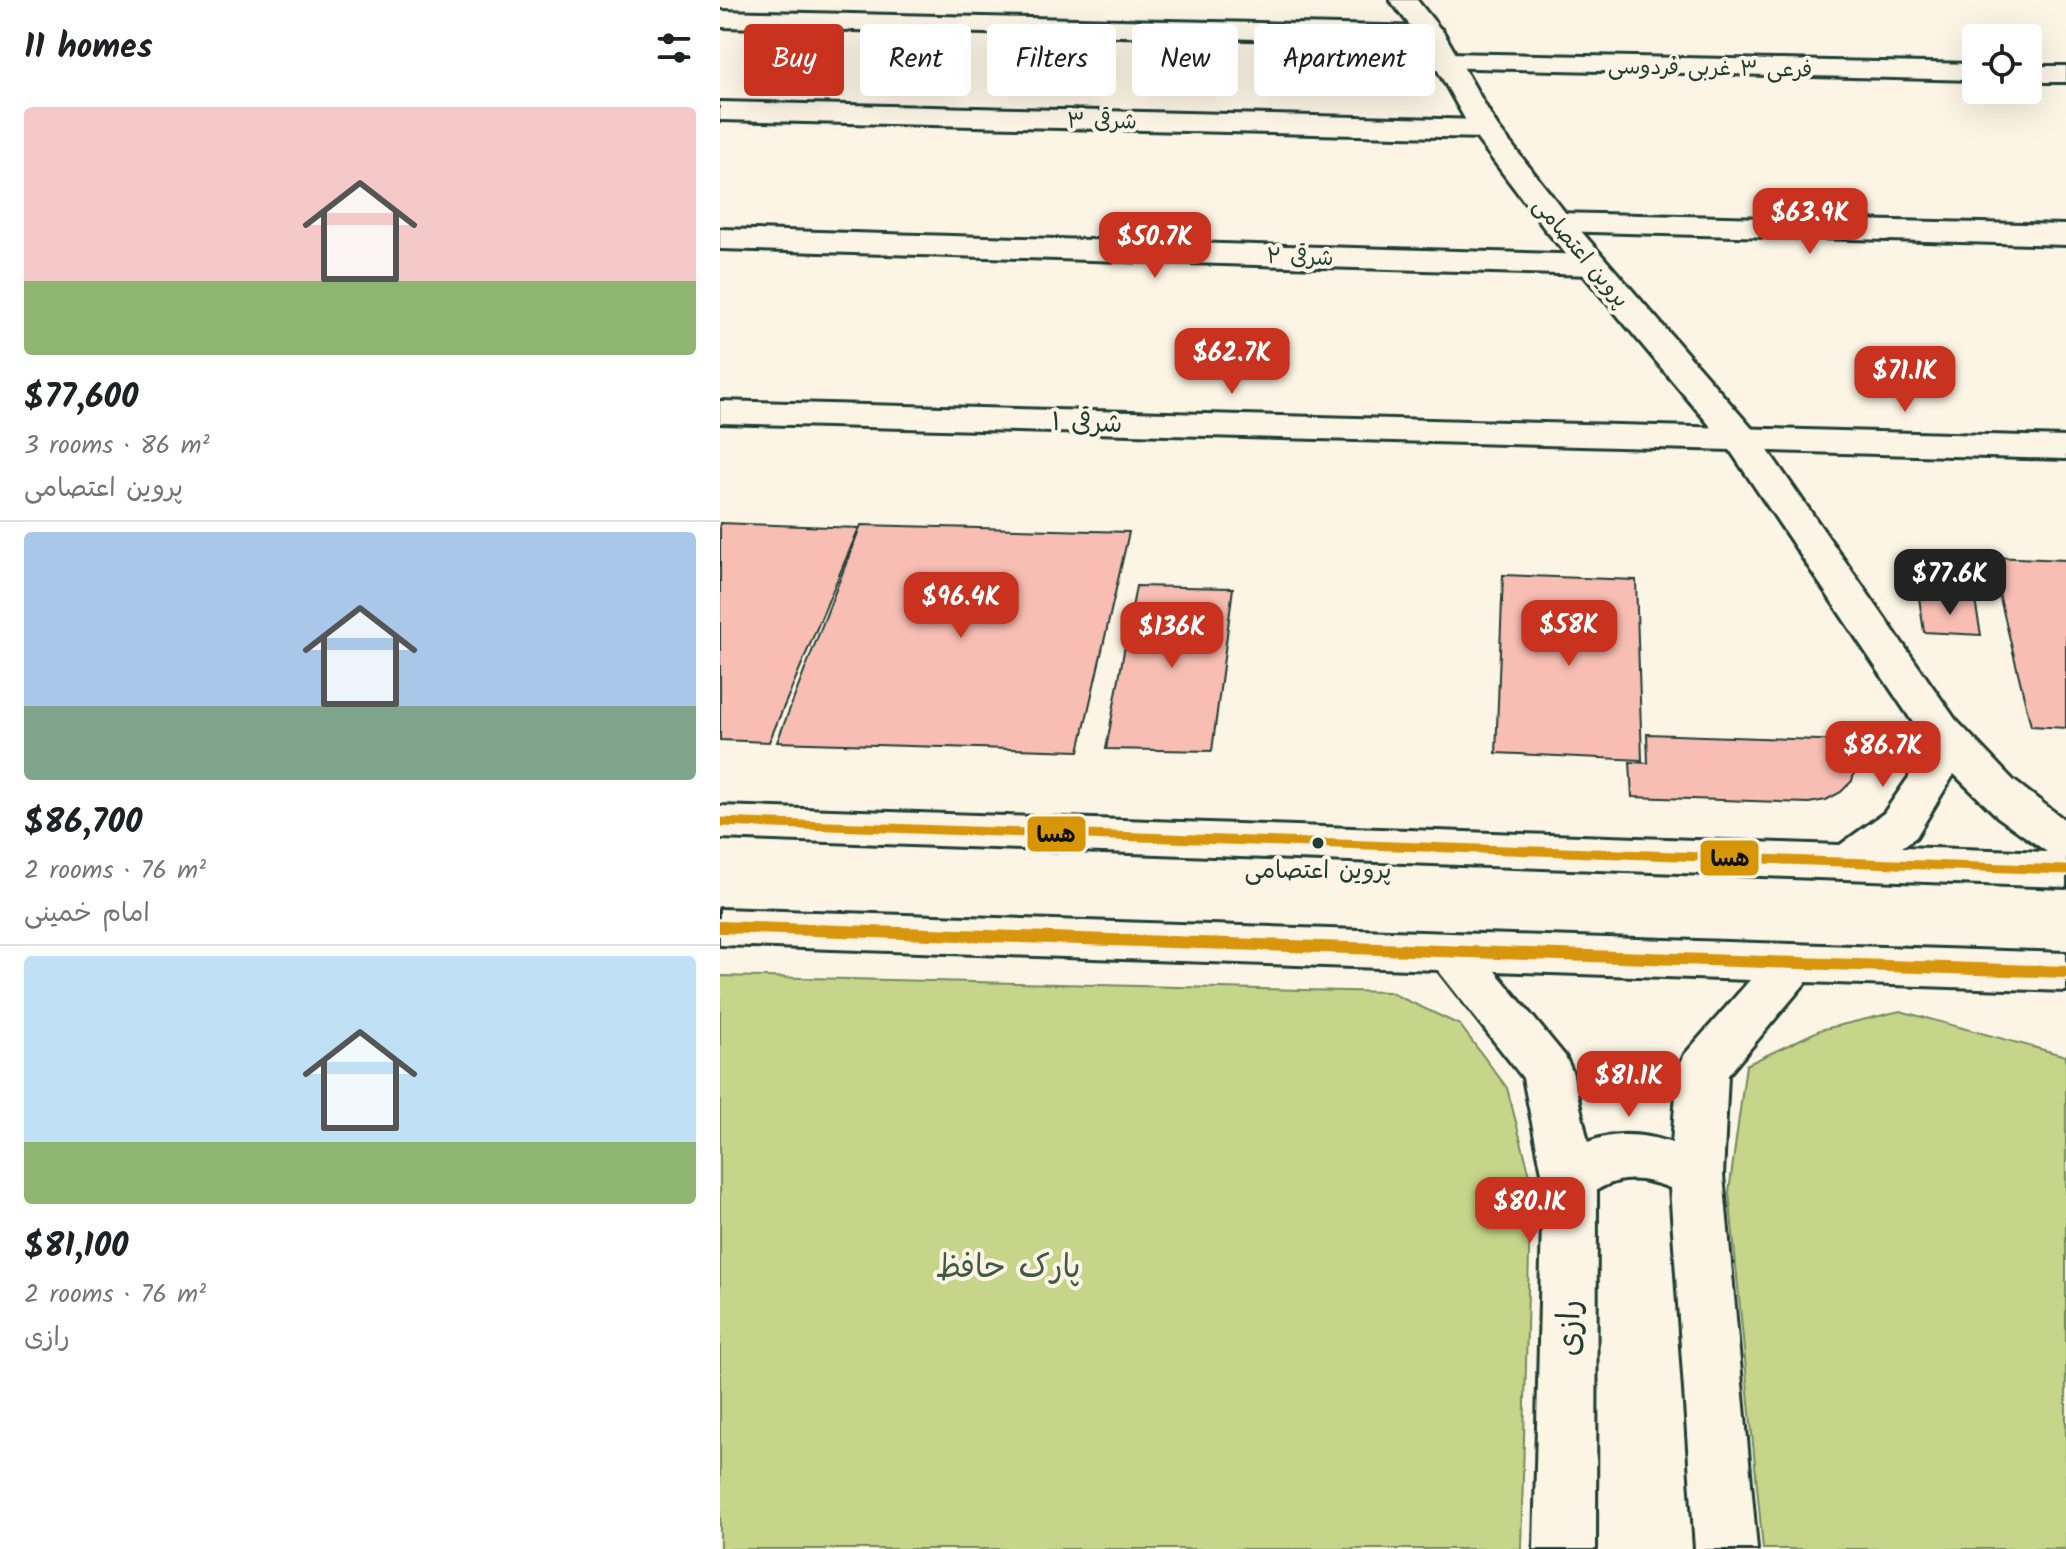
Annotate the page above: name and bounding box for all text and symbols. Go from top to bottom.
text: 11 homes [24,21,153,75]
chip: Buy [744,24,844,96]
chip: Rent [860,24,971,96]
chip: Filters [987,24,1116,96]
chip: New [1132,24,1238,96]
chip: Apartment [1254,24,1435,96]
map controls [1962,24,2042,104]
button: locate [1962,24,2042,104]
icon: filters [652,26,696,70]
street label: فرعی ۳ غربی فردوسی [1607,50,1812,89]
street label: ۳ شرقی [1067,104,1137,141]
icon: home [288,159,432,303]
pin: $63.9K [1745,188,1875,256]
street label: پروین اعتصامی [1523,191,1637,316]
text: $63.9K [1771,193,1849,235]
pin: $50.7K [1090,212,1220,280]
text: $50.7K [1117,217,1193,259]
street label: ۲ شرقی [1266,240,1334,277]
pin: $62.7K [1167,328,1297,396]
text: $62.7K [1193,333,1271,375]
pin: $71.1K [1840,346,1970,414]
text: $71.1K [1872,351,1938,393]
text: $77,600 [24,371,138,425]
street label: ۱ شرقی [1051,402,1123,446]
text: 3 rooms · 86 m² [24,425,209,467]
text: پروین اعتصامی [24,468,183,510]
pin: $77.6K [1885,549,2015,617]
text: $77.6K [1912,554,1988,596]
pin: $96.4K [896,572,1026,640]
text: $96.4K [922,577,1000,619]
icon: home [288,584,432,728]
pin: $58K [1522,600,1616,668]
pin: $136K [1116,602,1228,670]
text: $58K [1539,605,1599,647]
text: $136K [1138,607,1206,649]
pin: $86.7K [1818,721,1948,789]
text: $86.7K [1844,726,1922,768]
text: $86,700 [24,796,142,850]
line badge: هسا [1026,815,1087,853]
text: هسا [1037,819,1075,854]
marker: پروین اعتصامی [1310,835,1326,851]
line badge: هسا [1699,839,1760,877]
text: هسا [1711,843,1749,878]
text: 2 rooms · 76 m² [24,850,206,892]
place label: پروین اعتصامی [1245,852,1391,891]
text: امام خمینی [24,893,150,935]
icon: home [288,1008,432,1152]
pin: $81.1K [1564,1051,1694,1119]
text: $81.1K [1595,1056,1663,1098]
pin: $80.1K [1465,1177,1595,1245]
text: $80.1K [1493,1182,1567,1224]
text: $81,100 [24,1220,129,1274]
park label: پارک حافظ [935,1243,1081,1294]
text: 2 rooms · 76 m² [24,1274,206,1316]
street label: رازی [1545,1299,1596,1357]
text: رازی [24,1317,70,1359]

